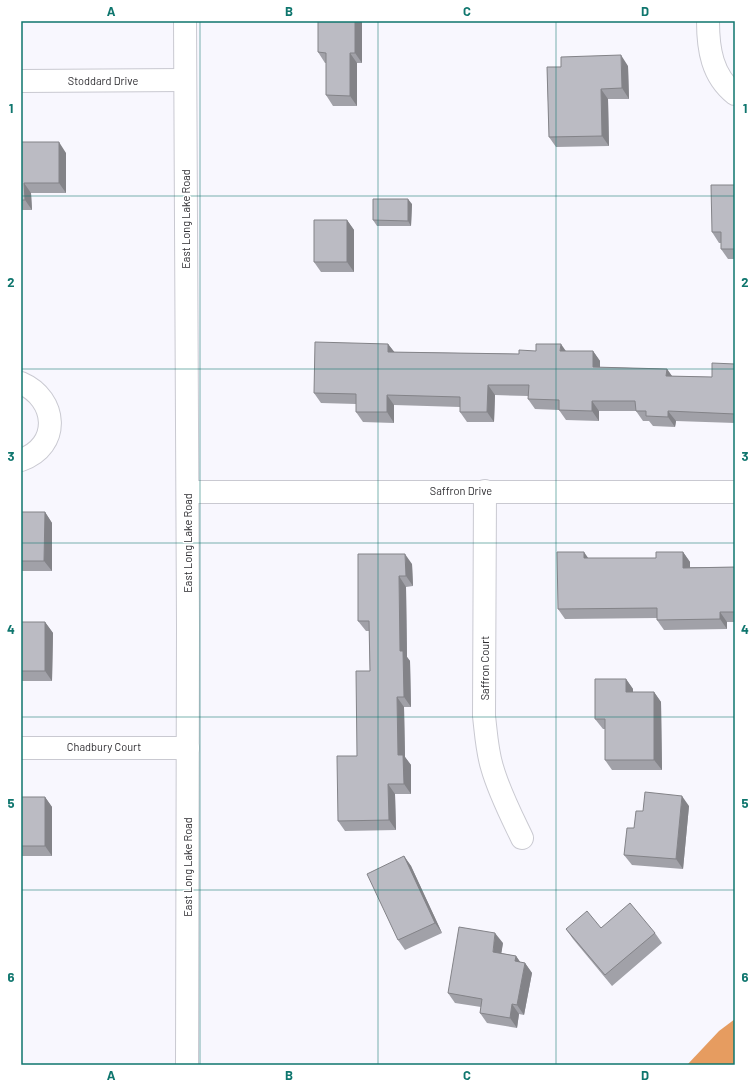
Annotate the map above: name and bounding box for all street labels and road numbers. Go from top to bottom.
street label: Stoddard Drive [68,74,138,87]
street label: East Long Lake Road [179,169,192,269]
street label: Saffron Drive [430,484,492,497]
street label: East Long Lake Road [181,493,194,593]
street label: Saffron Court [478,636,491,700]
street label: Chadbury Court [67,740,141,753]
street label: East Long Lake Road [181,817,194,917]

